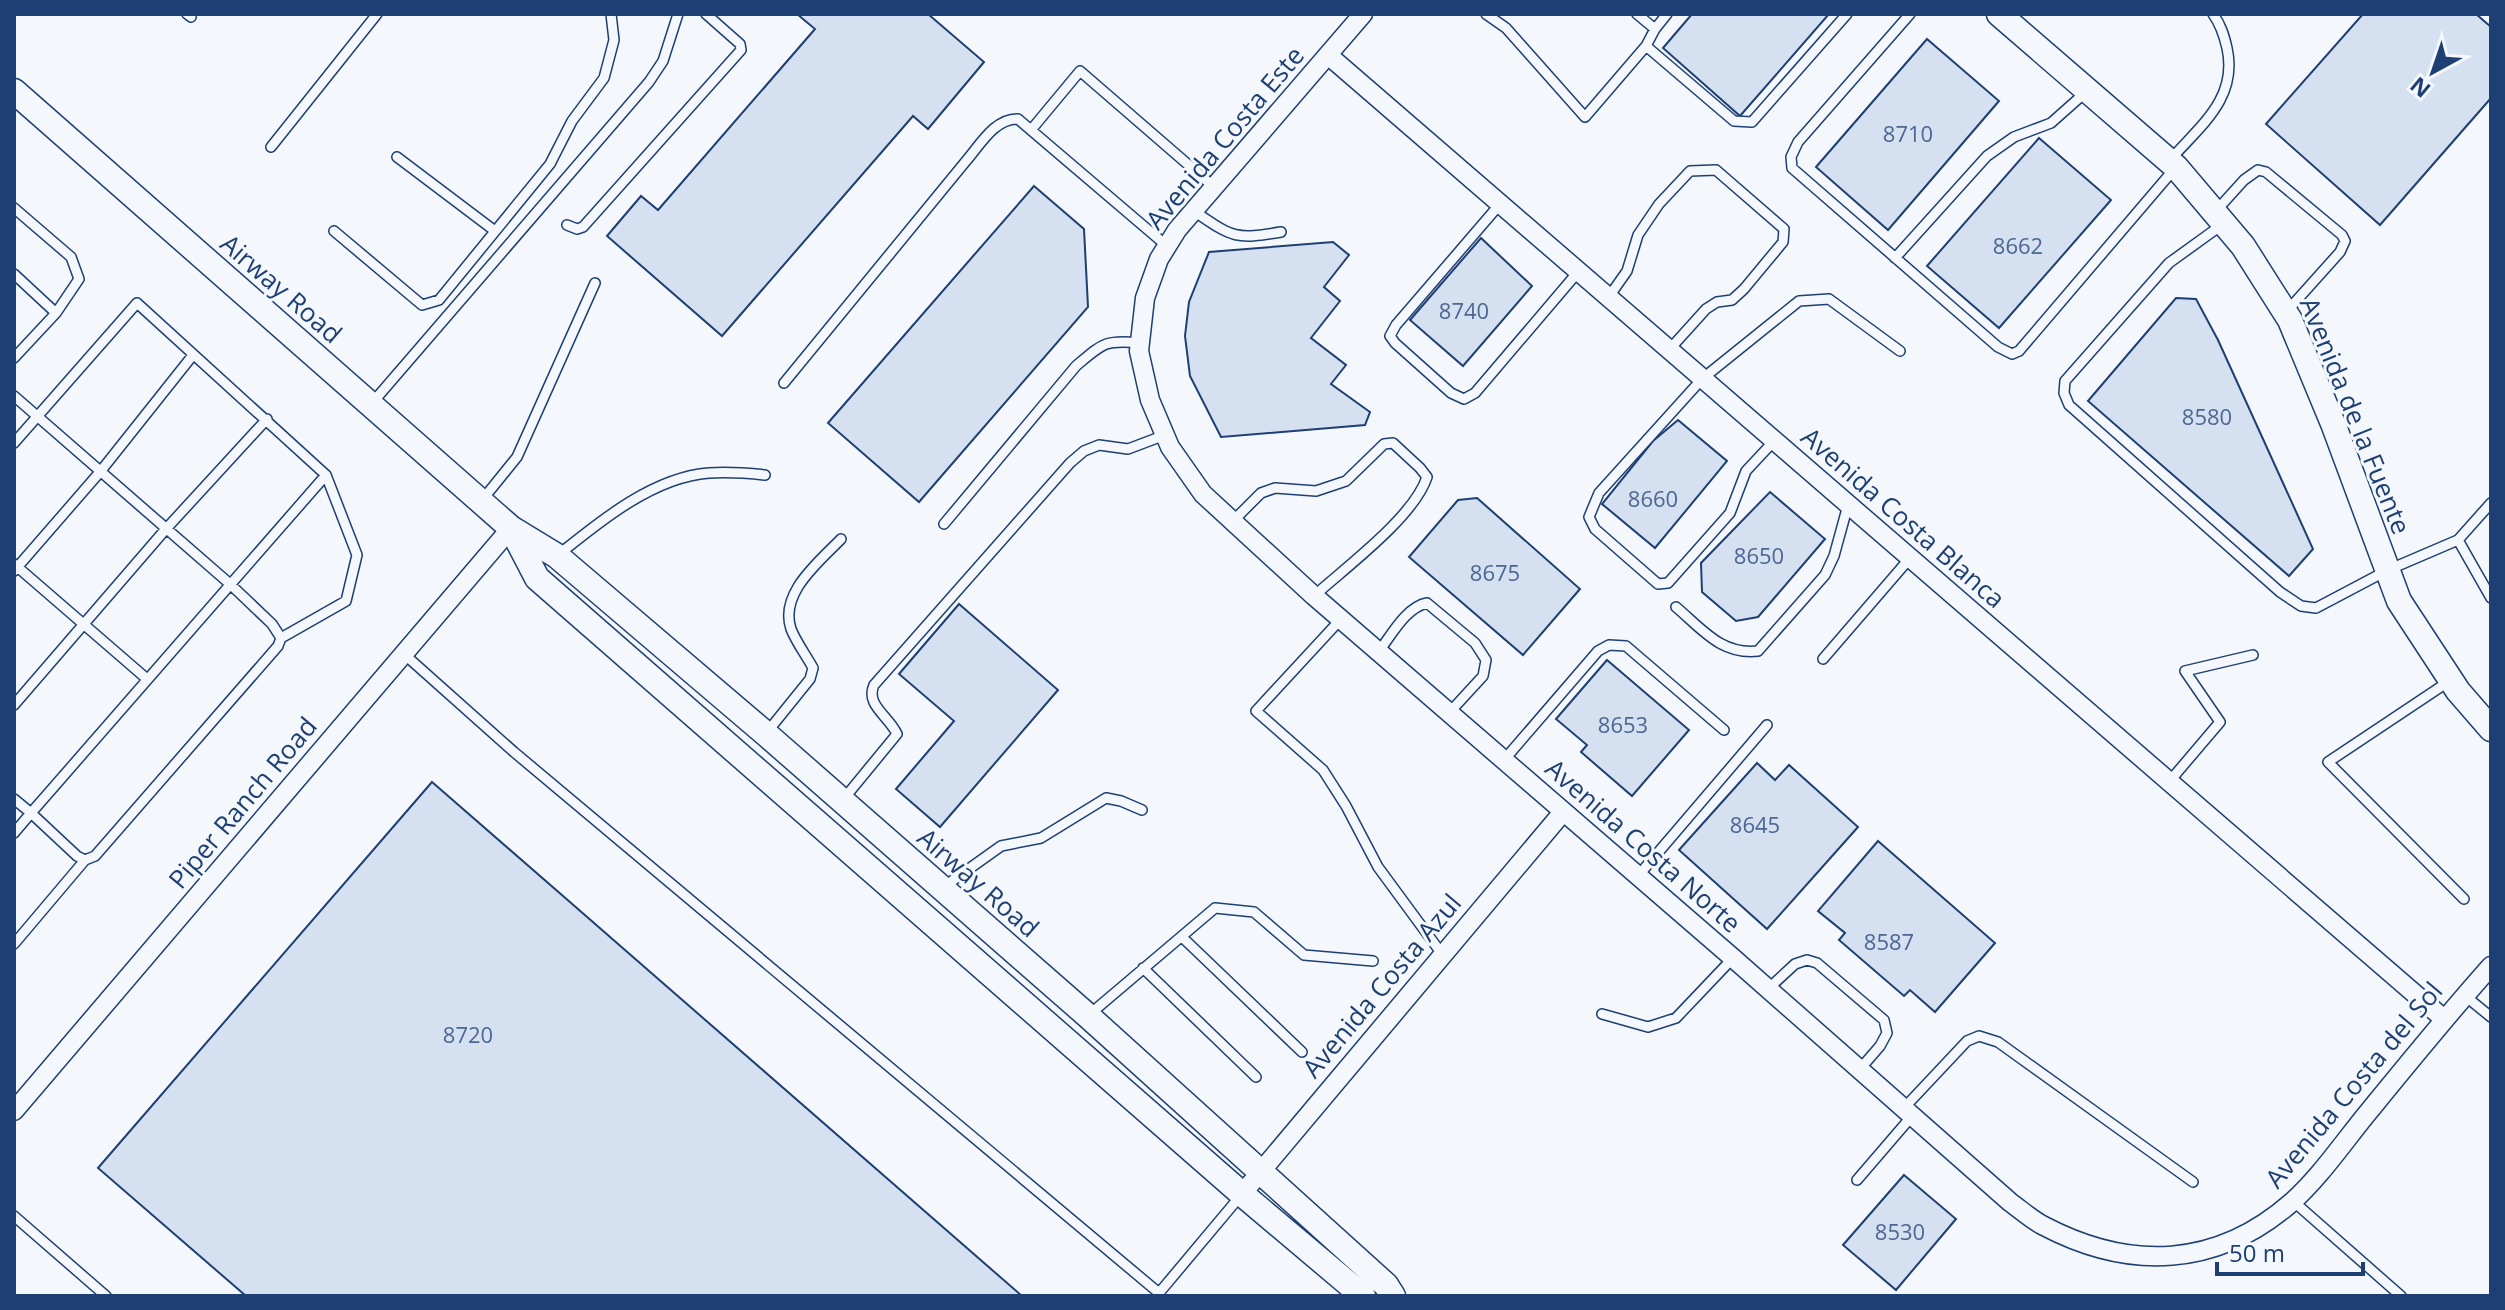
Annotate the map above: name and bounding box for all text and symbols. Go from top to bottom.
north arrow [2393,32,2473,112]
street label: Avenida Costa Este [1137,38,1312,237]
text: N [2403,71,2436,105]
house number: 8710 [1883,118,1933,148]
street label: Airway Road [213,225,350,351]
house number: 8662 [1993,230,2043,260]
street label: Avenida de la Fuente [2292,292,2420,539]
house number: 8740 [1439,295,1489,325]
house number: 8580 [2182,401,2232,431]
street label: Avenida Costa Blanca [1794,419,2013,616]
house number: 8660 [1628,483,1678,513]
house number: 8650 [1734,540,1784,570]
house number: 8675 [1470,557,1520,587]
street label: Piper Ranch Road [160,709,325,896]
house number: 8653 [1598,709,1648,739]
street label: Avenida Costa Norte [1538,750,1749,940]
house number: 8645 [1730,809,1780,839]
street label: Airway Road [910,819,1047,945]
street label: Avenida Costa Azul [1294,886,1469,1085]
house number: 8587 [1864,926,1914,956]
street label: Avenida Costa del Sol [2256,974,2450,1195]
house number: 8720 [443,1019,493,1049]
house number: 8530 [1875,1216,1925,1246]
scale bar [2217,1226,2363,1276]
text: 50 m [2229,1236,2285,1269]

